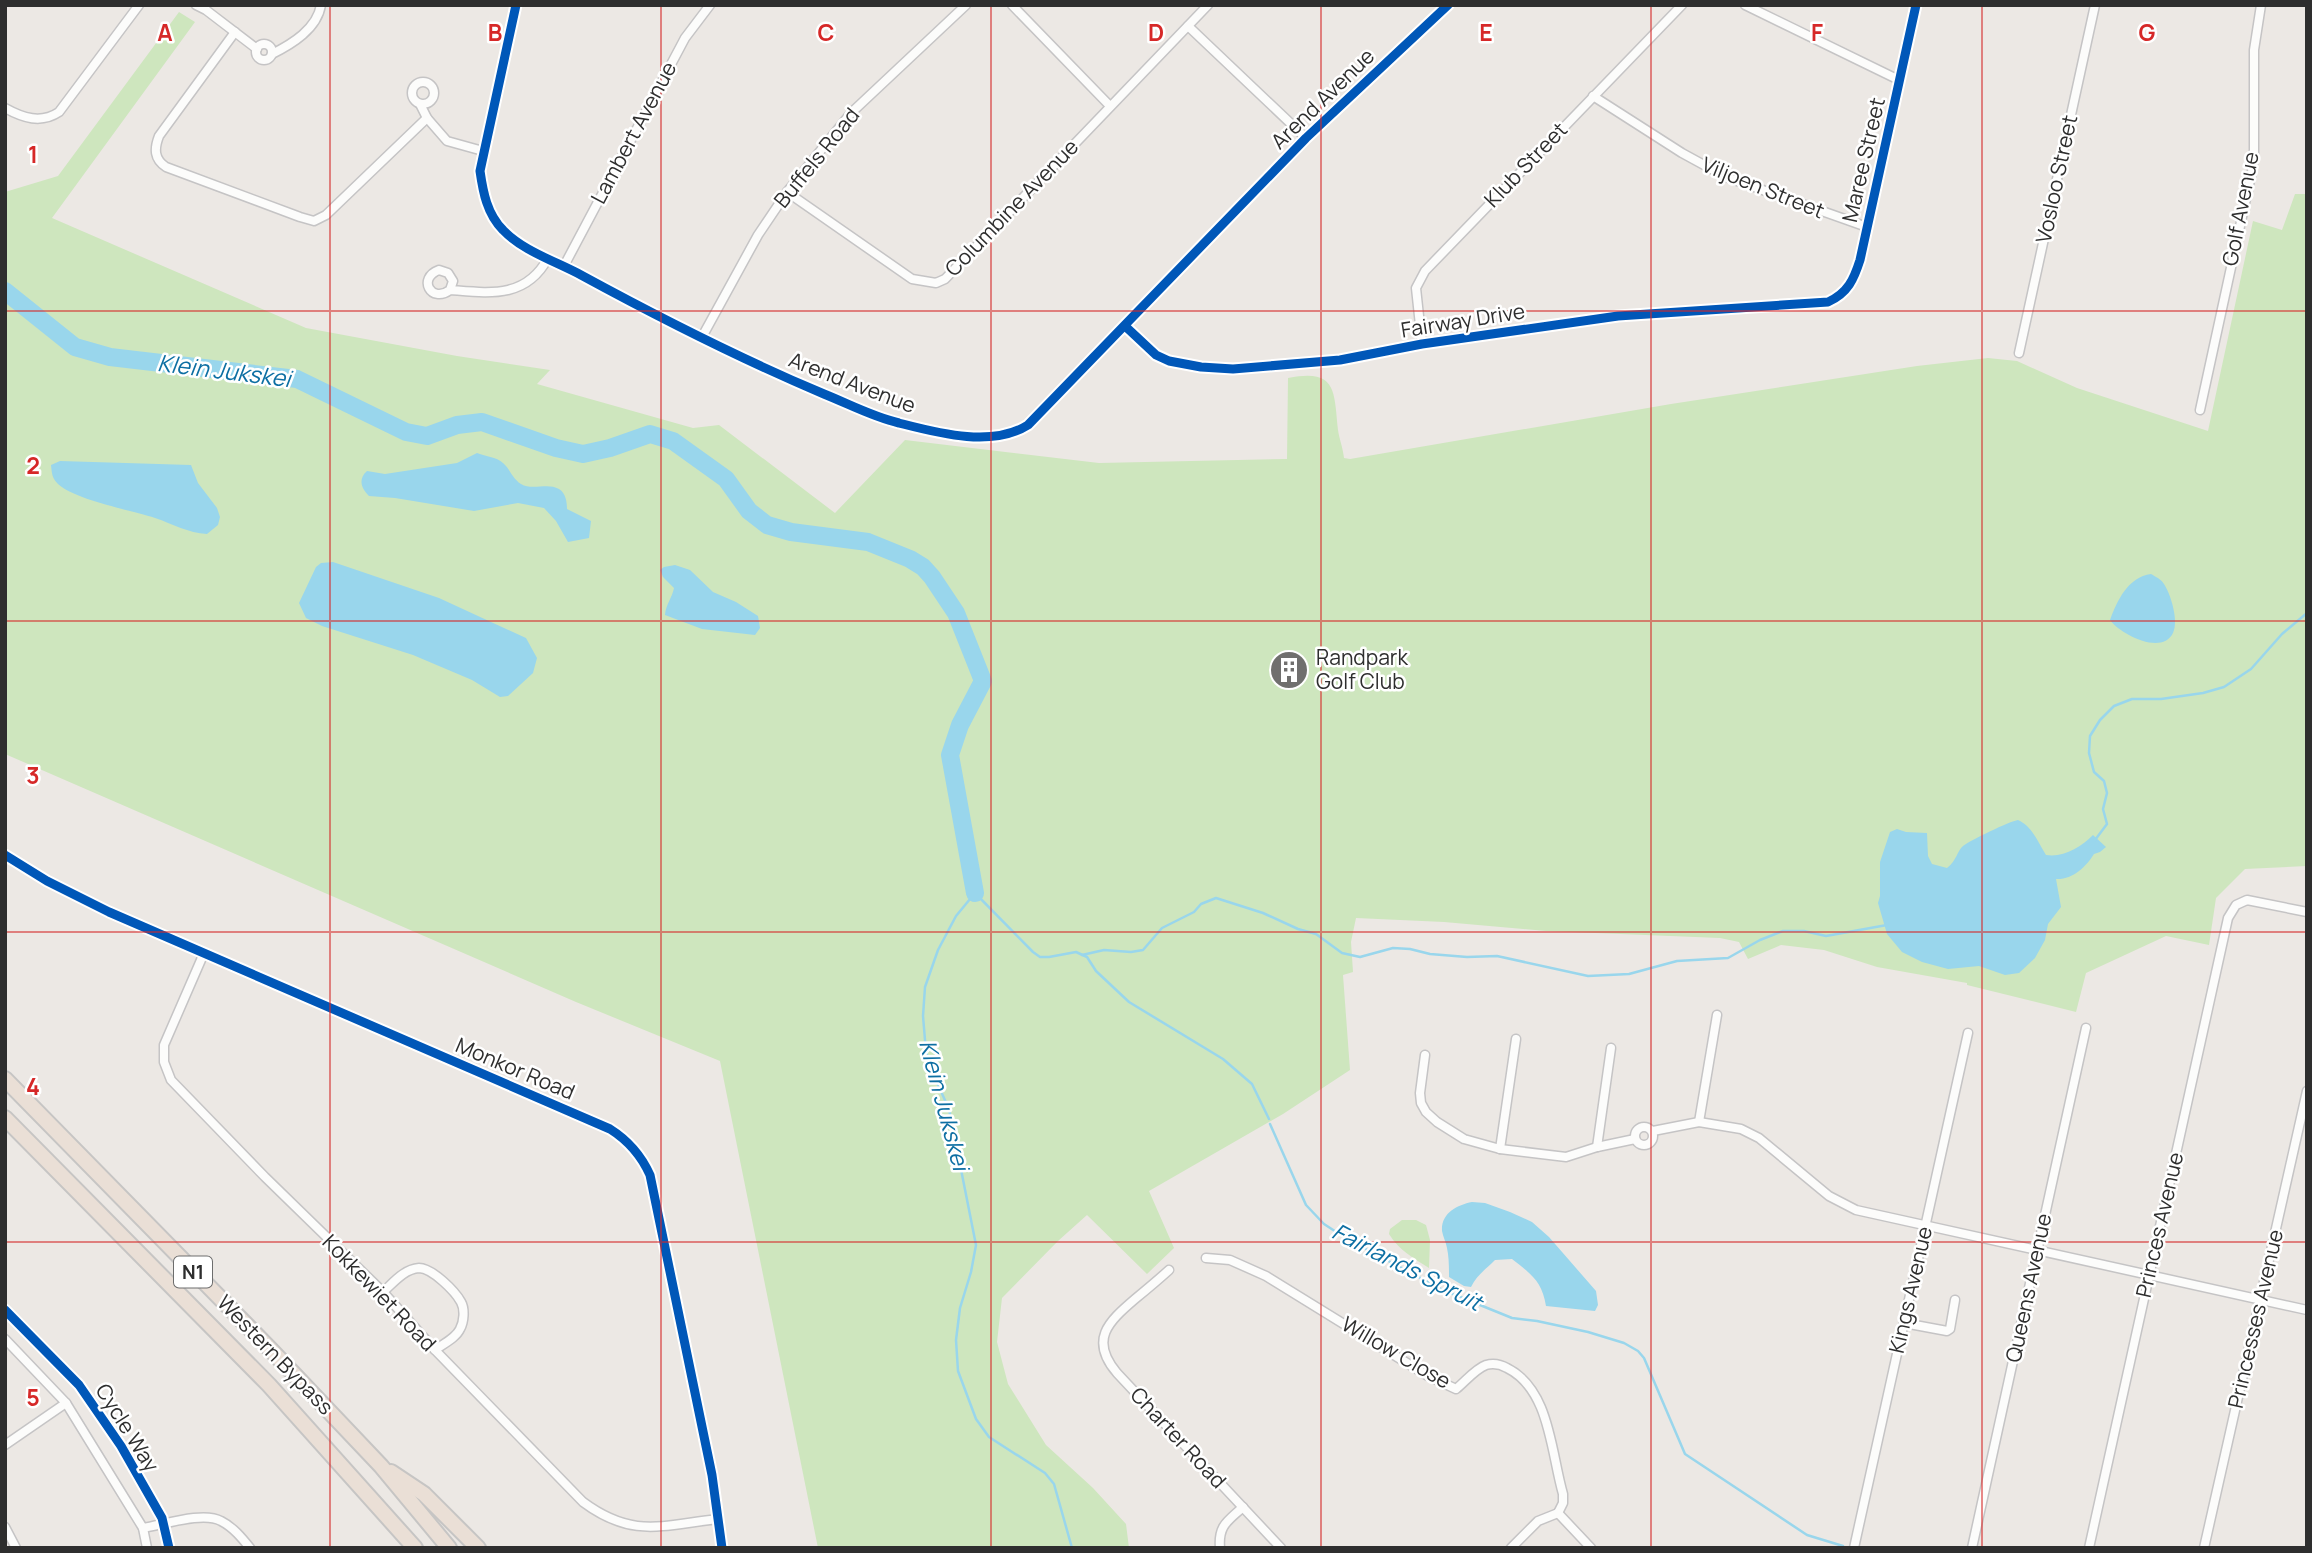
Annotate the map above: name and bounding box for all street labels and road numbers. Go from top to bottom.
street label: Arend Avenue [1265,42,1380,155]
street label: Lambert Avenue [584,57,682,208]
street label: Maree Street [1835,95,1891,225]
street label: Buffels Road [767,102,865,213]
street label: Vosloo Street [2029,112,2083,245]
street label: Klub Street [1478,116,1573,213]
street label: Columbine Avenue [938,133,1084,282]
street label: Golf Avenue [2215,149,2265,268]
street label: Viljoen Street [1698,150,1829,224]
street label: Fairway Drive [1399,296,1527,344]
street label: Arend Avenue [785,345,920,419]
street label: Monkor Road [452,1030,579,1106]
street label: Princes Avenue [2129,1149,2189,1300]
street label: Queens Avenue [1999,1211,2057,1365]
street label: Kings Avenue [1882,1224,1938,1356]
street label: Princesses Avenue [2221,1227,2289,1411]
street label: Kokkewiet Road [317,1228,443,1357]
road number: N1 [174,1256,212,1288]
street label: Western Bypass [211,1288,340,1420]
street label: Willow Close [1337,1310,1456,1395]
street label: Cycle Way [90,1378,166,1477]
street label: Charter Road [1125,1381,1233,1494]

